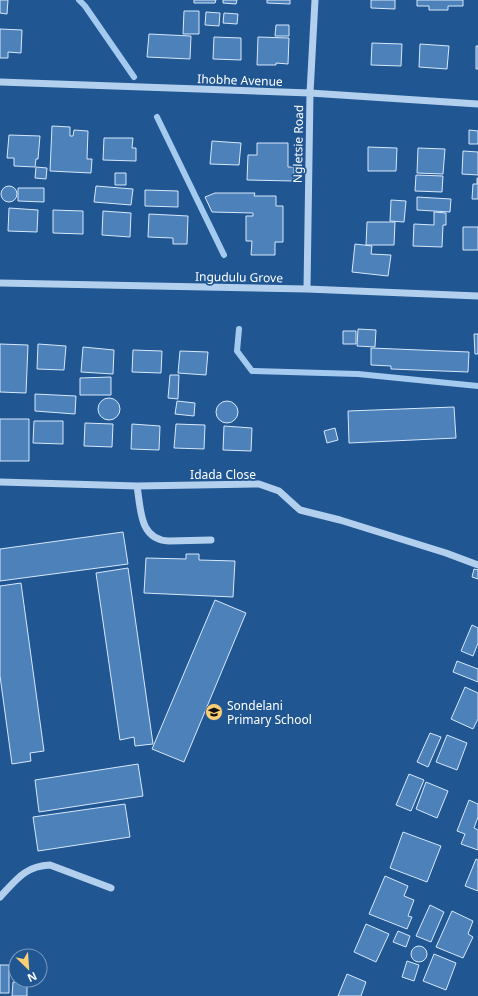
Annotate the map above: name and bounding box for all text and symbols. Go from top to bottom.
street label: Ihobhe Avenue [197,70,283,90]
street label: Ngletsie Road [289,105,307,183]
street label: Ingudulu Grove [195,268,283,286]
street label: Idada Close [190,466,256,483]
place label: Sondelani Primary School [227,697,312,728]
school or university icon: Sondelani Primary School [204,702,224,722]
north arrow [8,948,48,988]
text: N [25,969,40,986]

